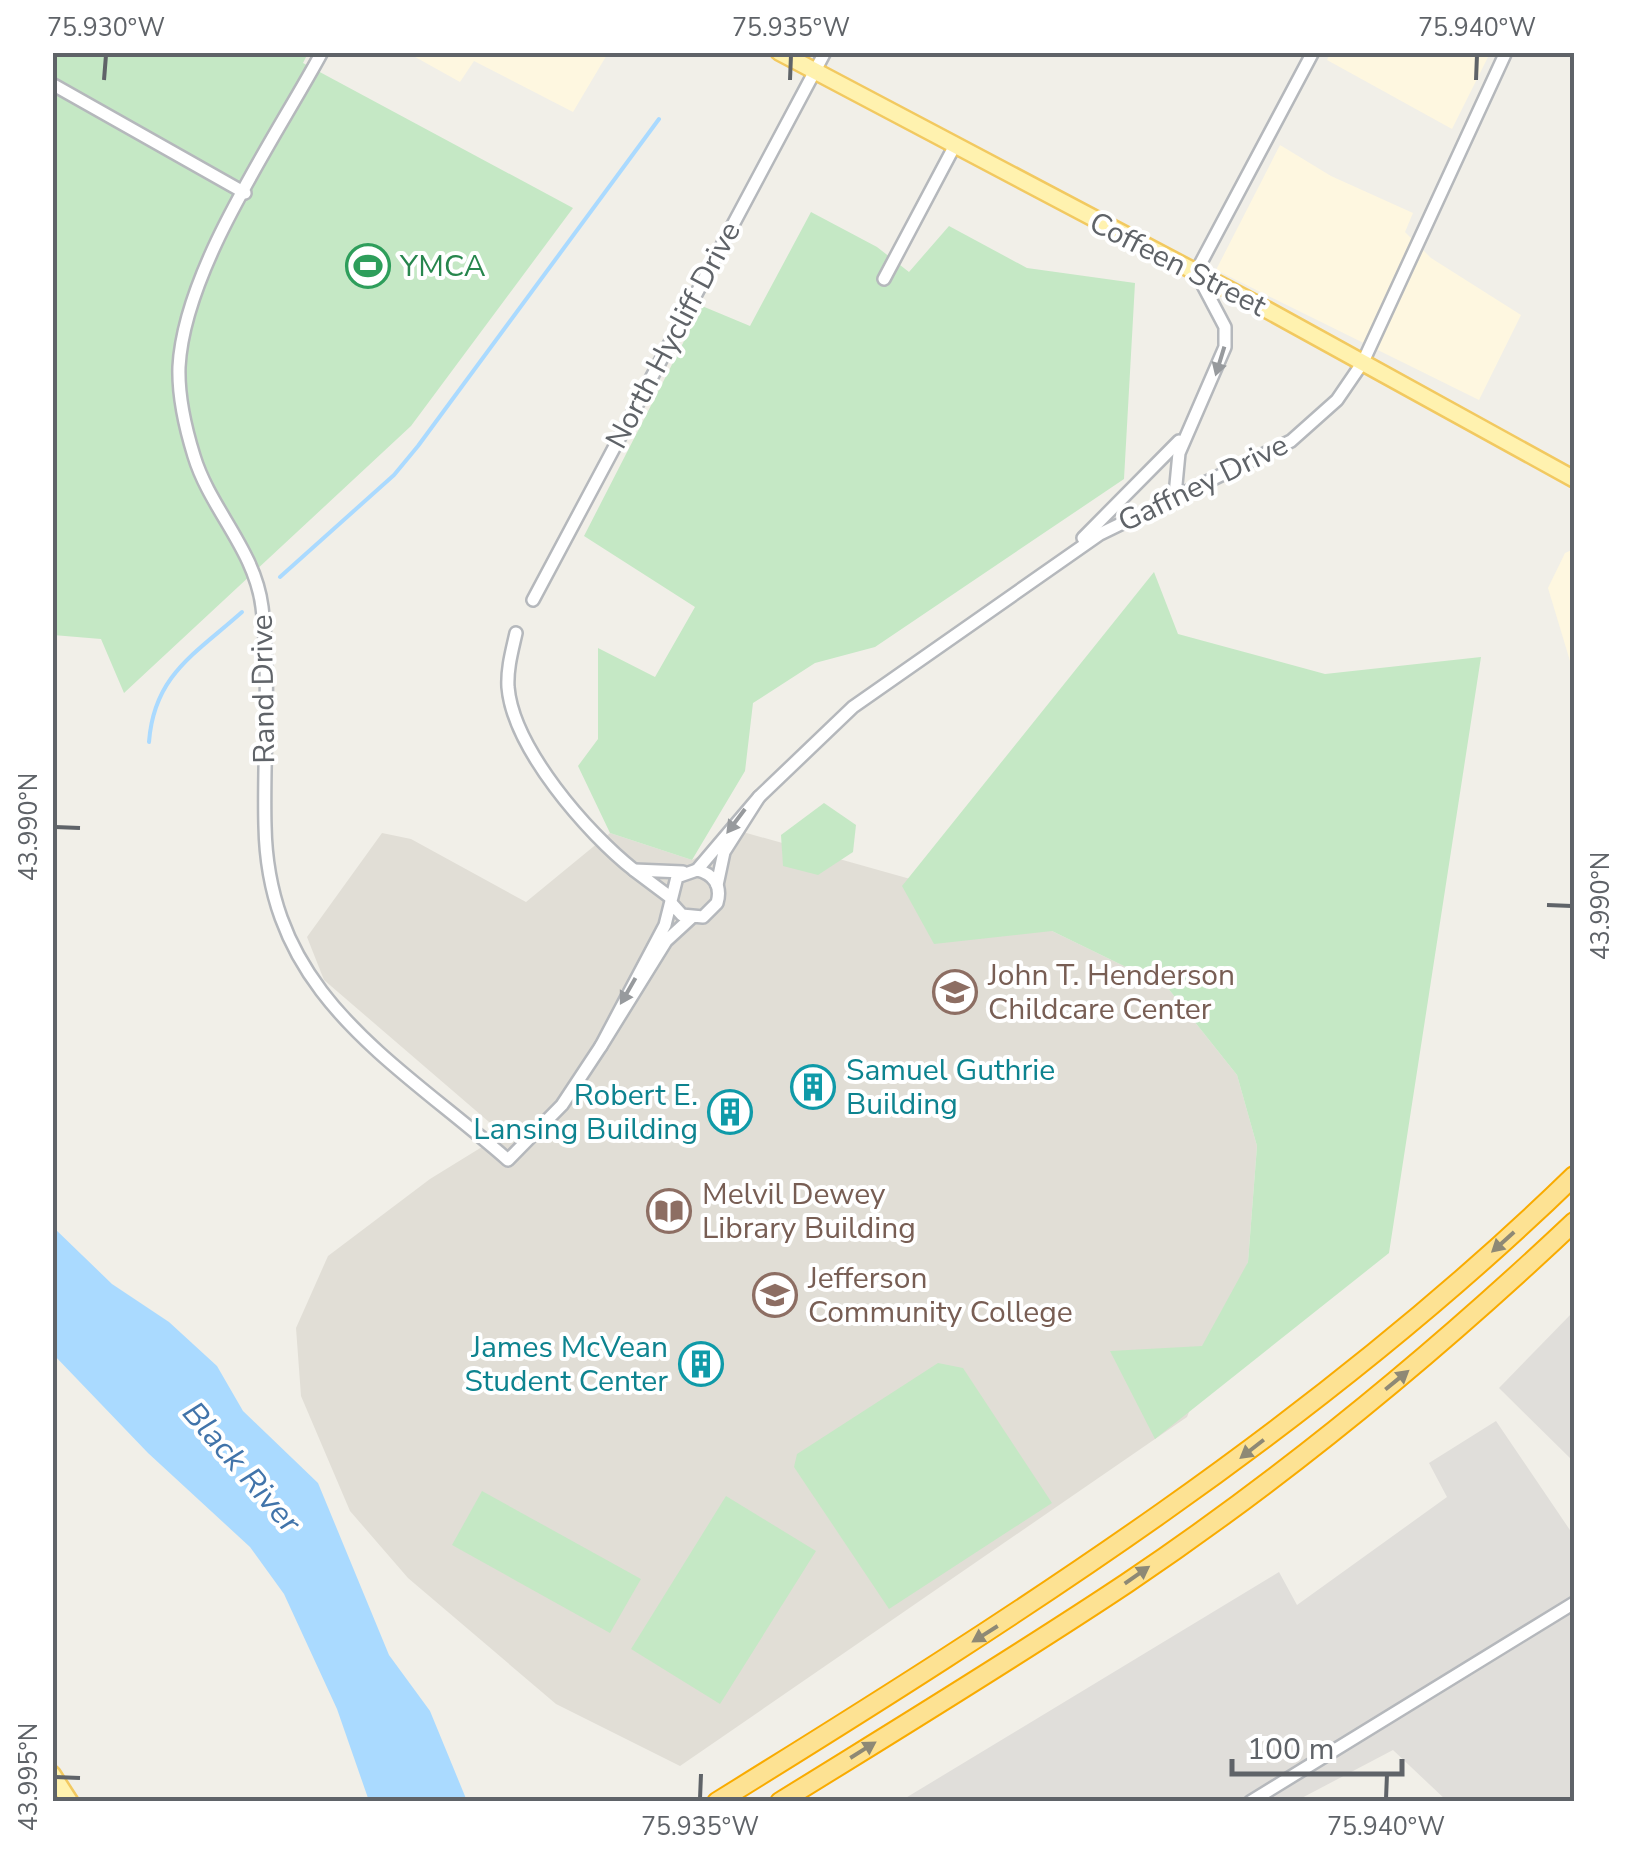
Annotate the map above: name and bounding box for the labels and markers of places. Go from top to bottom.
sports icon: YMCA [345,243,391,289]
place label: YMCA [399,246,486,287]
place label: John T. Henderson Childcare Center [987,955,1235,1030]
school or university icon: John T. Henderson Childcare Center [932,969,978,1015]
place label: Samuel Guthrie Building [846,1050,1055,1125]
building icon: Samuel Guthrie Building [790,1064,836,1110]
place label: Robert E. Lansing Building [473,1075,698,1150]
building icon: Robert E. Lansing Building [707,1089,753,1135]
place label: Melvil Dewey Library Building [702,1174,916,1249]
library icon: Melvil Dewey Library Building [646,1188,692,1234]
place label: Jefferson Community College [807,1258,1073,1333]
school or university icon: Jefferson Community College [752,1272,798,1318]
place label: James McVean Student Center [464,1327,668,1402]
building icon: James McVean Student Center [678,1341,724,1387]

